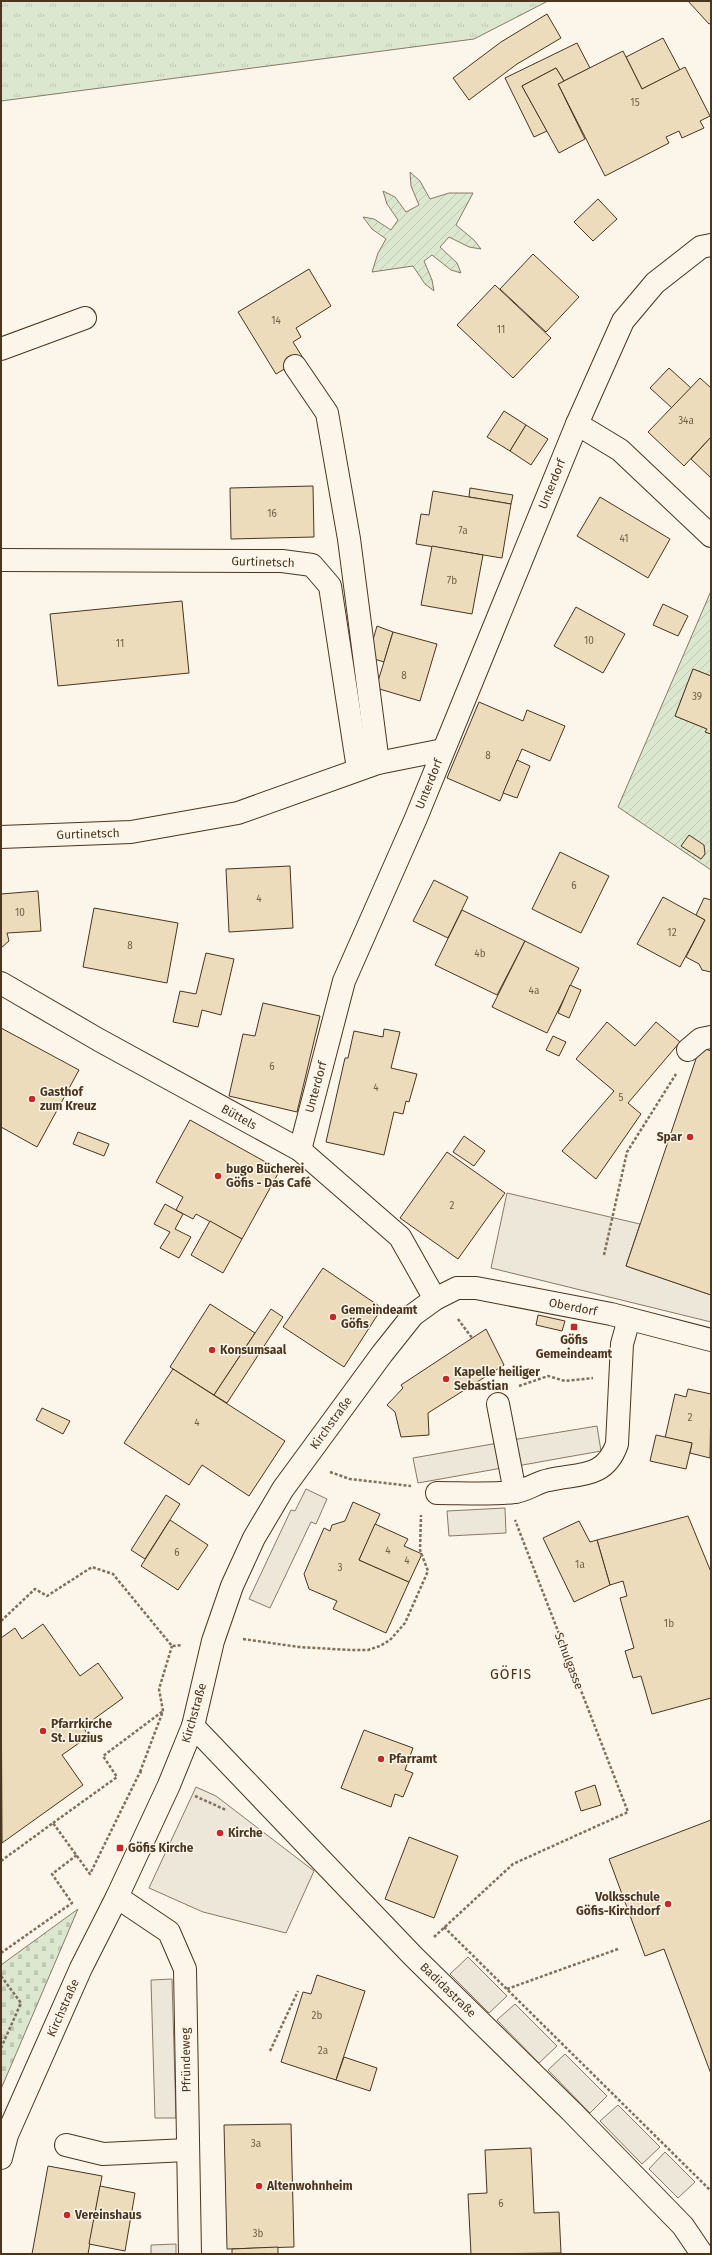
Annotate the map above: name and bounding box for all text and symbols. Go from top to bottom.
house number: 15 [630,97,640,109]
house number: 14 [271,315,282,327]
house number: 11 [497,324,505,336]
house number: 34a [678,415,694,427]
street label: Unterdorf [536,456,569,511]
house number: 16 [267,508,277,520]
house number: 7a [458,525,468,537]
house number: 41 [619,533,629,545]
street label: Gurtinetsch [231,554,295,570]
house number: 7b [447,575,457,587]
house number: 10 [584,635,594,647]
house number: 11 [116,638,124,650]
house number: 8 [401,670,407,682]
house number: 39 [692,691,702,703]
house number: 8 [485,750,491,762]
street label: Unterdorf [413,756,446,811]
street label: Gurtinetsch [56,826,120,842]
house number: 6 [571,880,577,892]
house number: 4 [256,893,262,905]
house number: 10 [15,907,25,919]
house number: 12 [667,927,677,939]
house number: 8 [127,940,133,952]
house number: 4b [474,948,486,960]
house number: 4a [529,985,539,997]
street label: Unterdorf [302,1059,330,1114]
house number: 6 [269,1061,275,1073]
house number: 4 [373,1082,379,1094]
place label: Gasthof zum Kreuz [40,1085,97,1113]
house number: 5 [618,1092,624,1104]
marker: Gasthof zum Kreuz [27,1094,37,1104]
street label: Büttels [219,1102,260,1133]
place label: Spar [657,1130,682,1144]
marker: Spar [685,1132,695,1142]
place label: bugo Bücherei Göfis - Das Café [226,1162,312,1190]
marker: bugo Bücherei Göfis - Das Café [213,1171,223,1181]
house number: 2 [450,1200,455,1212]
street label: Oberdorf [548,1295,599,1319]
place label: Gemeindeamt Göfis [341,1303,418,1331]
marker: Gemeindeamt Göfis [328,1312,338,1322]
marker: Göfis Gemeindeamt [569,1322,579,1332]
place label: Göfis Gemeindeamt [536,1333,613,1361]
place label: Konsumsaal [220,1343,287,1357]
marker: Konsumsaal [207,1345,217,1355]
place label: Kapelle heiliger Sebastian [454,1365,540,1393]
marker: Kapelle heiliger Sebastian [441,1374,451,1384]
street label: Kirchstraße [307,1394,355,1452]
house number: 2 [688,1412,693,1424]
house number: 4 [194,1417,200,1429]
house number: 4 [385,1545,391,1557]
house number: 6 [174,1547,180,1559]
house number: 4 [404,1555,410,1567]
house number: 1a [575,1559,585,1571]
house number: 3 [338,1562,343,1574]
house number: 1b [664,1618,674,1630]
street label: Schulgasse [552,1631,586,1691]
district label: GÖFIS [490,1665,532,1683]
street label: Kirchstraße [179,1681,209,1745]
place label: Pfarrkirche St. Luzius [51,1717,112,1745]
marker: Pfarrkirche St. Luzius [38,1726,48,1736]
place label: Pfarramt [389,1752,438,1766]
marker: Pfarramt [376,1754,386,1764]
place label: Kirche [228,1826,263,1840]
marker: Kirche [215,1828,225,1838]
place label: Göfis Kirche [128,1841,194,1855]
marker: Göfis Kirche [115,1843,125,1853]
place label: Volksschule Göfis-Kirchdorf [576,1890,662,1918]
marker: Volksschule Göfis-Kirchdorf [663,1899,673,1909]
street label: Badidastraße [417,1960,479,2020]
street label: Kirchstraße [44,1977,82,2039]
house number: 2b [312,2010,323,2022]
street label: Pfründeweg [178,2027,194,2092]
house number: 2a [318,2045,328,2057]
house number: 3a [251,2138,261,2150]
place label: Altenwohnheim [266,2179,353,2193]
marker: Altenwohnheim [254,2181,264,2191]
house number: 6 [498,2198,504,2210]
place label: Vereinshaus [74,2208,142,2222]
marker: Vereinshaus [62,2210,72,2220]
house number: 3b [253,2228,264,2240]

